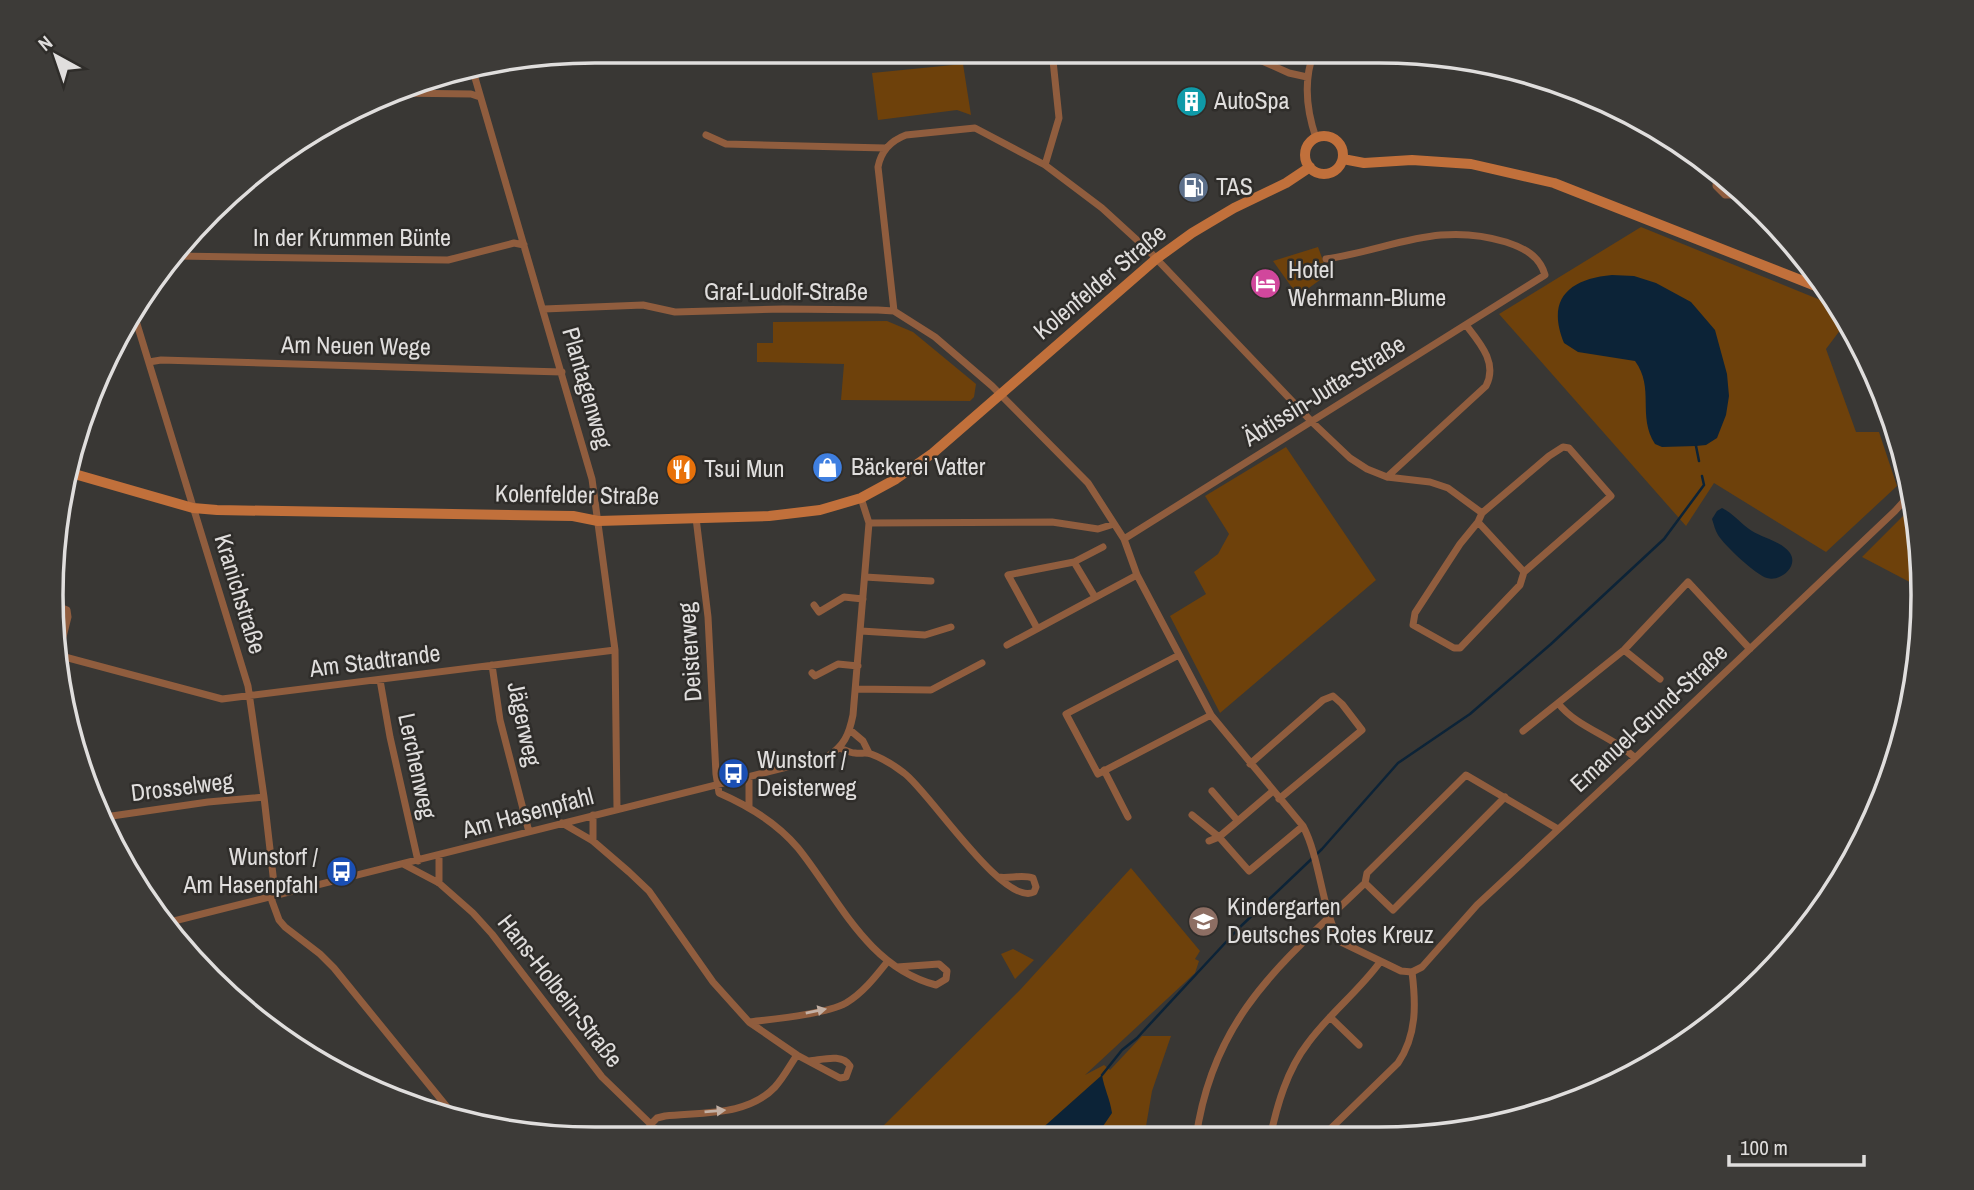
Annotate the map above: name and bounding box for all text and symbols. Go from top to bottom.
north arrow [21,21,91,91]
text: N [32,29,58,57]
building icon: AutoSpa [1174,84,1208,118]
place label: AutoSpa [1213,84,1290,116]
fuel station icon: TAS [1176,170,1210,204]
place label: TAS [1216,170,1253,202]
street label: Kolenfelder Straße [1026,216,1172,346]
street label: In der Krummen Bünte [253,221,451,253]
place label: Hotel Wehrmann-Blume [1288,253,1446,313]
hotel icon: Hotel Wehrmann-Blume [1248,267,1282,301]
street label: Graf-Ludolf-Straße [704,275,868,307]
street label: Plantagenweg [555,323,621,452]
street label: Äbtissin-Jutta-Straße [1235,327,1411,454]
street label: Am Neuen Wege [280,328,431,362]
shop icon: Bäckerei Vatter [811,450,845,484]
place label: Bäckerei Vatter [851,450,986,482]
restaurant icon: Tsui Mun [664,452,698,486]
place label: Tsui Mun [704,452,784,484]
street label: Kolenfelder Straße [495,477,659,511]
street label: Kranichstraße [208,530,274,657]
street label: Deisterweg [670,601,708,703]
street label: Am Stadtrande [307,636,442,684]
street label: Emanuel-Grund-Straße [1563,636,1734,799]
street label: Jägerweg [500,679,550,769]
street label: Lerchenweg [391,710,445,822]
place label: Wunstorf / Deisterweg [757,743,857,803]
bus stop icon: Wunstorf / Deisterweg [717,757,751,791]
street label: Drosselweg [129,764,235,808]
street label: Am Hasenpfahl [458,779,597,845]
place label: Wunstorf / Am Hasenpfahl [182,840,319,900]
bus stop icon: Wunstorf / Am Hasenpfahl [324,854,358,888]
place label: Kindergarten Deutsches Rotes Kreuz [1227,890,1434,950]
school or university icon: Kindergarten Deutsches Rotes Kreuz [1187,904,1221,938]
street label: Hans-Holbein-Straße [491,907,631,1073]
one-way arrow [805,1005,827,1016]
one-way arrow [704,1105,726,1116]
scale bar [1729,1124,1864,1168]
text: 100 m [1740,1133,1788,1162]

